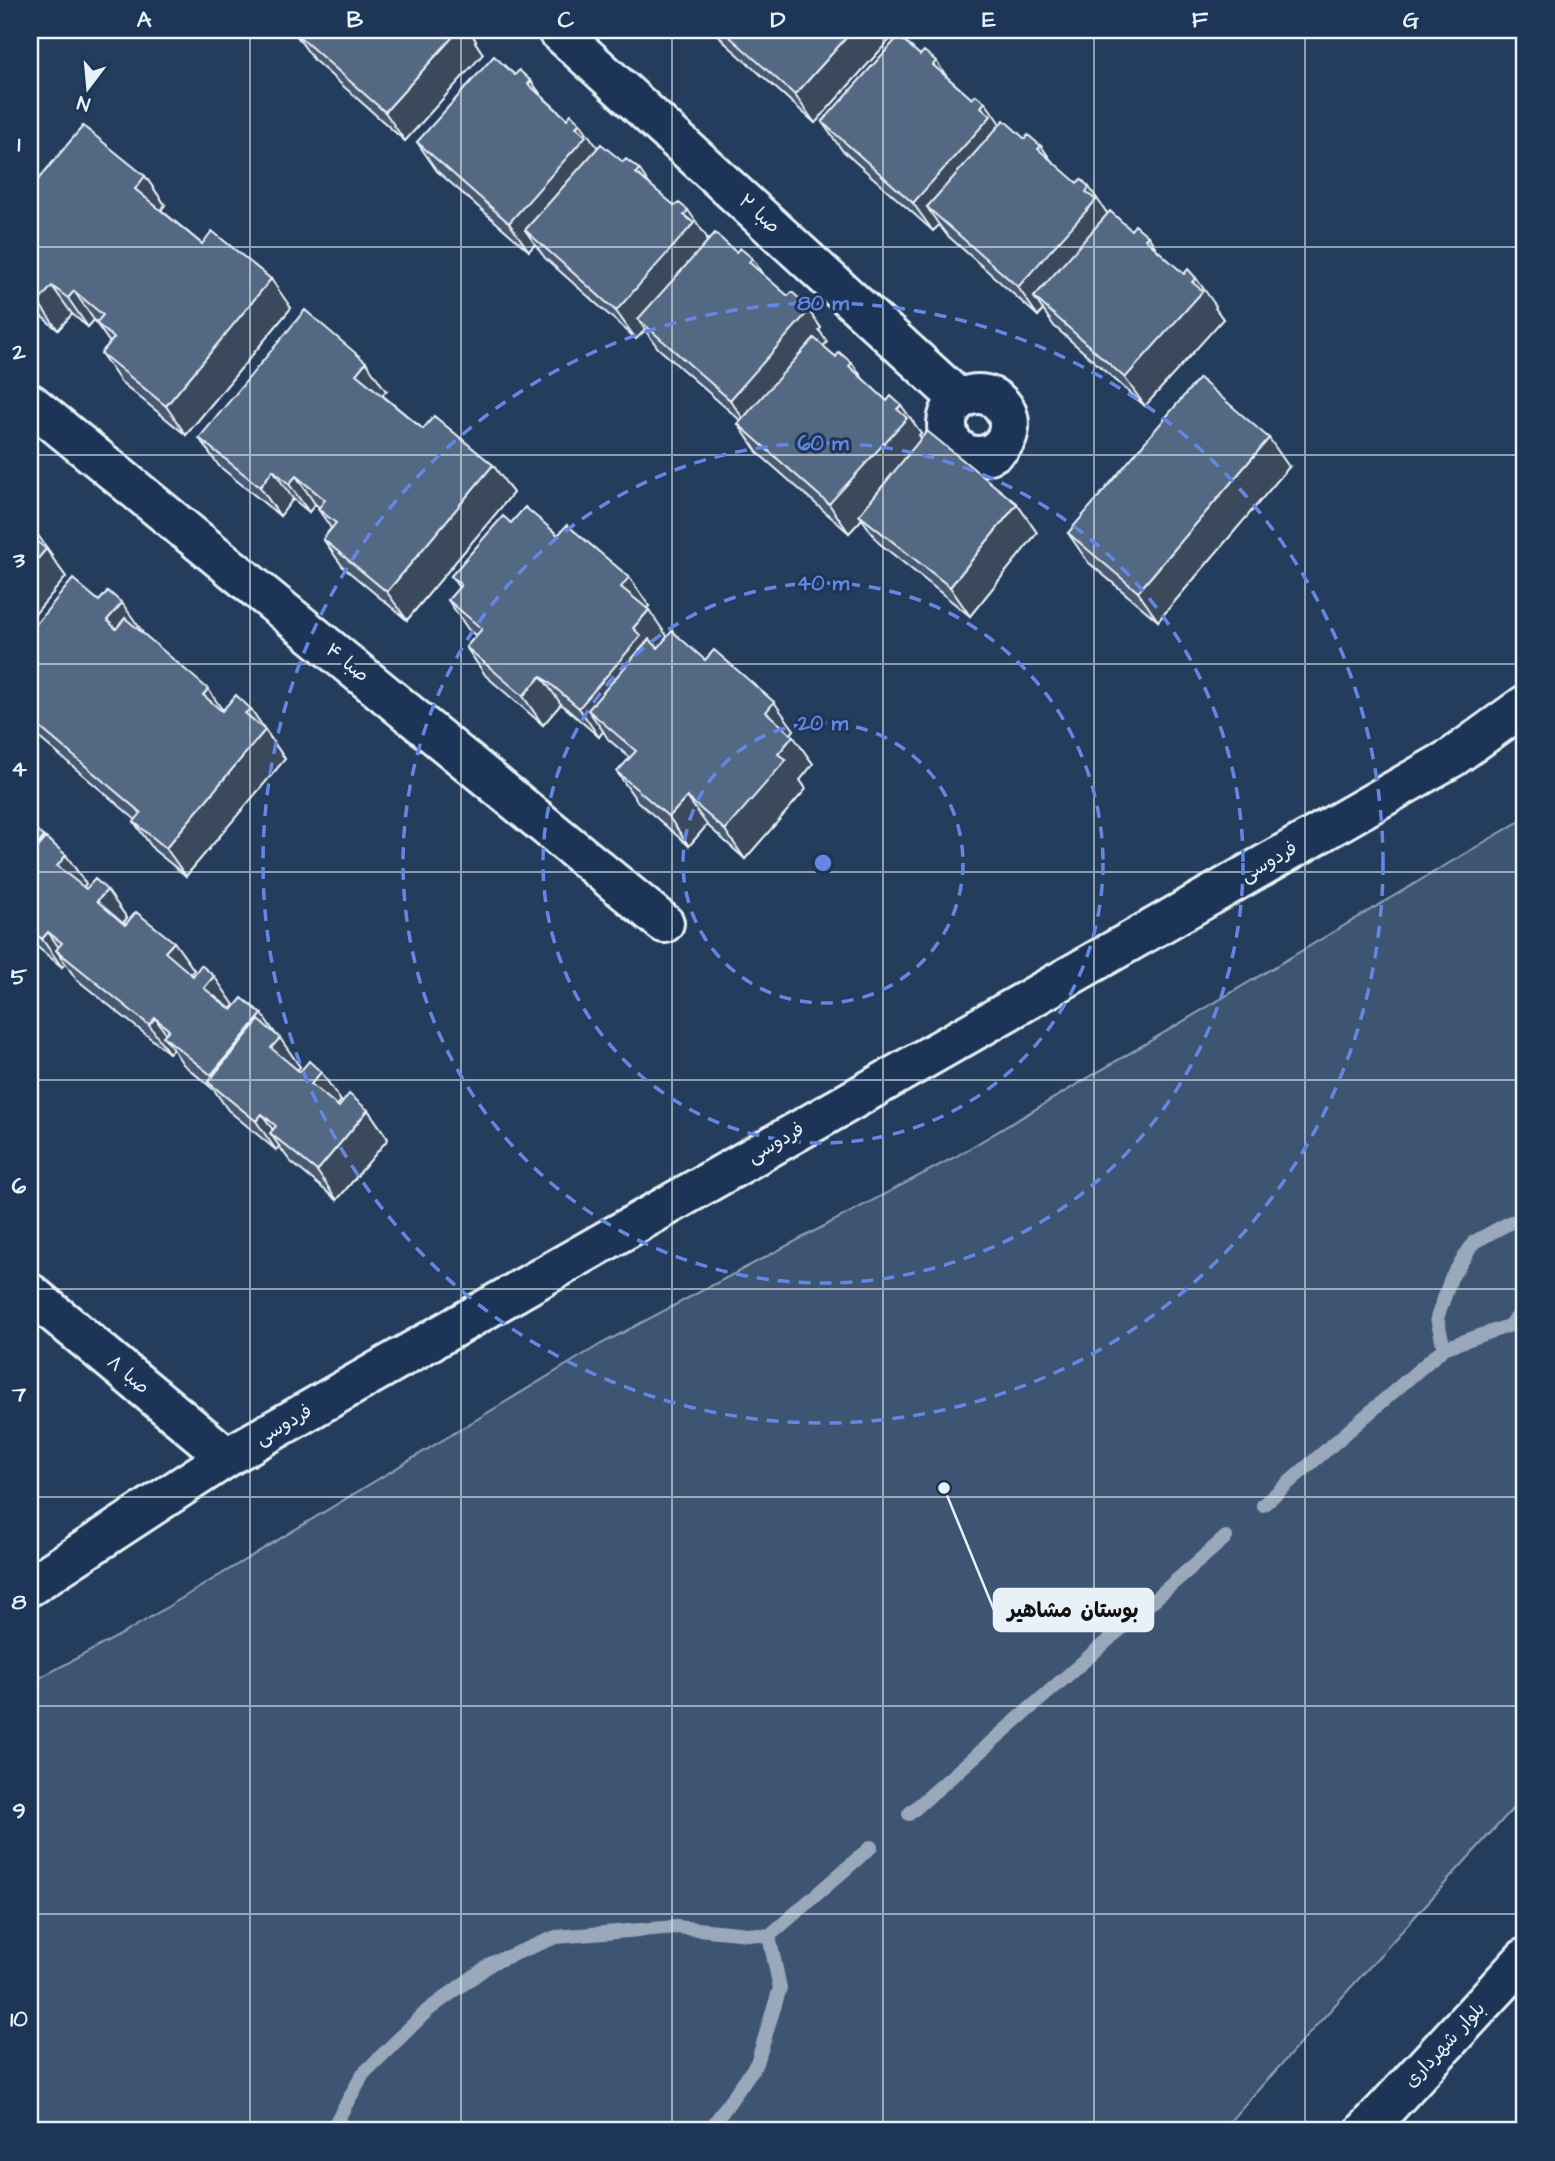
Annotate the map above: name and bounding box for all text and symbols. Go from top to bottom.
text: A [137,4,152,36]
text: B [347,4,364,36]
text: C [558,4,575,36]
text: D [771,4,786,36]
text: E [982,4,996,36]
text: F [1192,4,1209,36]
text: G [1403,4,1419,36]
north arrow [52,52,122,122]
text: N [74,88,93,118]
text: 1 [18,128,21,160]
street label: صبا ۲ [732,188,786,240]
text: 80 m [797,289,849,318]
text: 2 [11,336,26,368]
text: 60 m [797,429,849,458]
text: 3 [12,544,25,576]
text: 40 m [797,569,850,598]
street label: صبا ۴ [319,637,375,689]
text: 20 m [797,709,849,738]
text: 4 [11,753,27,785]
street label: فردوسی [1236,835,1302,889]
centre of rings [811,851,835,875]
text: 5 [11,961,28,993]
street label: فردوسی [743,1116,809,1170]
text: 6 [12,1170,27,1202]
street label: صبا ۸ [101,1349,155,1401]
text: 7 [11,1378,27,1410]
street label: فردوسی [251,1398,317,1452]
text: 8 [12,1586,27,1618]
callout: بوستان مشاهیر [994,1589,1153,1631]
text: بوستان مشاهیر [1005,1596,1139,1625]
text: 9 [12,1795,26,1827]
street label: بلوار شهرداری [1398,1996,1492,2094]
text: 10 [10,2003,28,2035]

